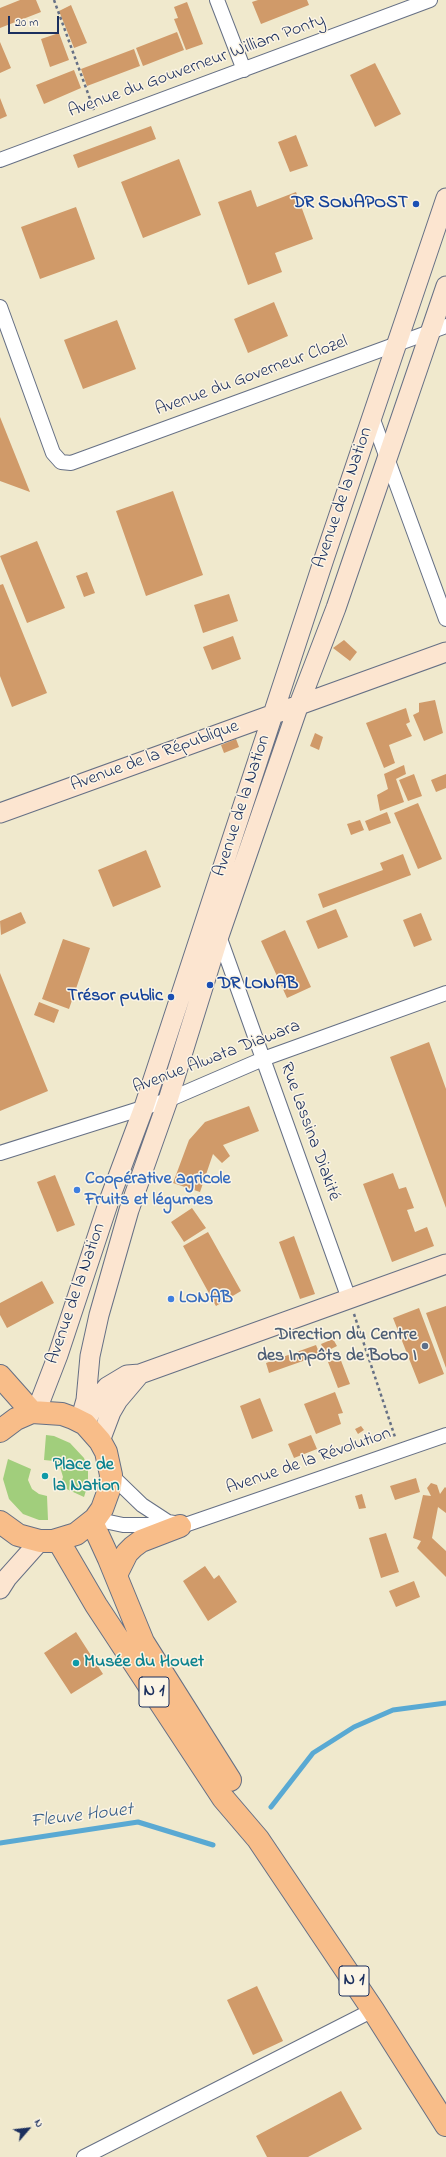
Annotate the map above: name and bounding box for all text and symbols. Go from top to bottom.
scale bar [10,8,61,34]
street label: Avenue du Gouverneur William Ponty [66,10,328,124]
text: 20 m [15,14,38,32]
place label: DR SONAPOST [292,193,408,215]
marker: DR SONAPOST [411,199,421,209]
street label: Avenue du Governeur Clozel [153,332,351,422]
street label: Avenue de la Nation [310,425,378,571]
street label: Avenue de la République [68,717,242,797]
street label: Avenue de la Nation [210,732,276,880]
place label: DR LONAB [218,974,298,996]
marker: DR LONAB [205,980,215,990]
place label: Trésor public [67,986,163,1008]
marker: Trésor public [166,992,176,1002]
street label: Avenue Alwata Diawara [130,1016,304,1100]
street label: Rue Lassina Diakité [274,1060,344,1204]
place label: Coopérative agricole Fruits et légumes [85,1169,231,1212]
marker: Coopérative agricole Fruits et légumes [72,1185,82,1195]
street label: Avenue de la Nation [43,1221,111,1367]
place label: LONAB [179,1288,233,1310]
marker: LONAB [166,1294,176,1304]
place label: Direction du Centre des Impôts de Bobo I [257,1325,417,1368]
marker: Direction du Centre des Impôts de Bobo I [420,1341,430,1351]
street label: Avenue de la Révolution [224,1424,394,1500]
place label: Place de la Nation [53,1455,120,1498]
marker: Place de la Nation [40,1471,50,1481]
place label: Musée du Houet [84,1652,204,1674]
marker: Musée du Houet [71,1658,81,1668]
road number: N 1 [139,1677,169,1707]
water label: Fleuve Houet [30,1799,134,1835]
road number: N 1 [339,1966,369,1996]
north arrow [8,2109,48,2149]
text: N [30,2116,47,2130]

